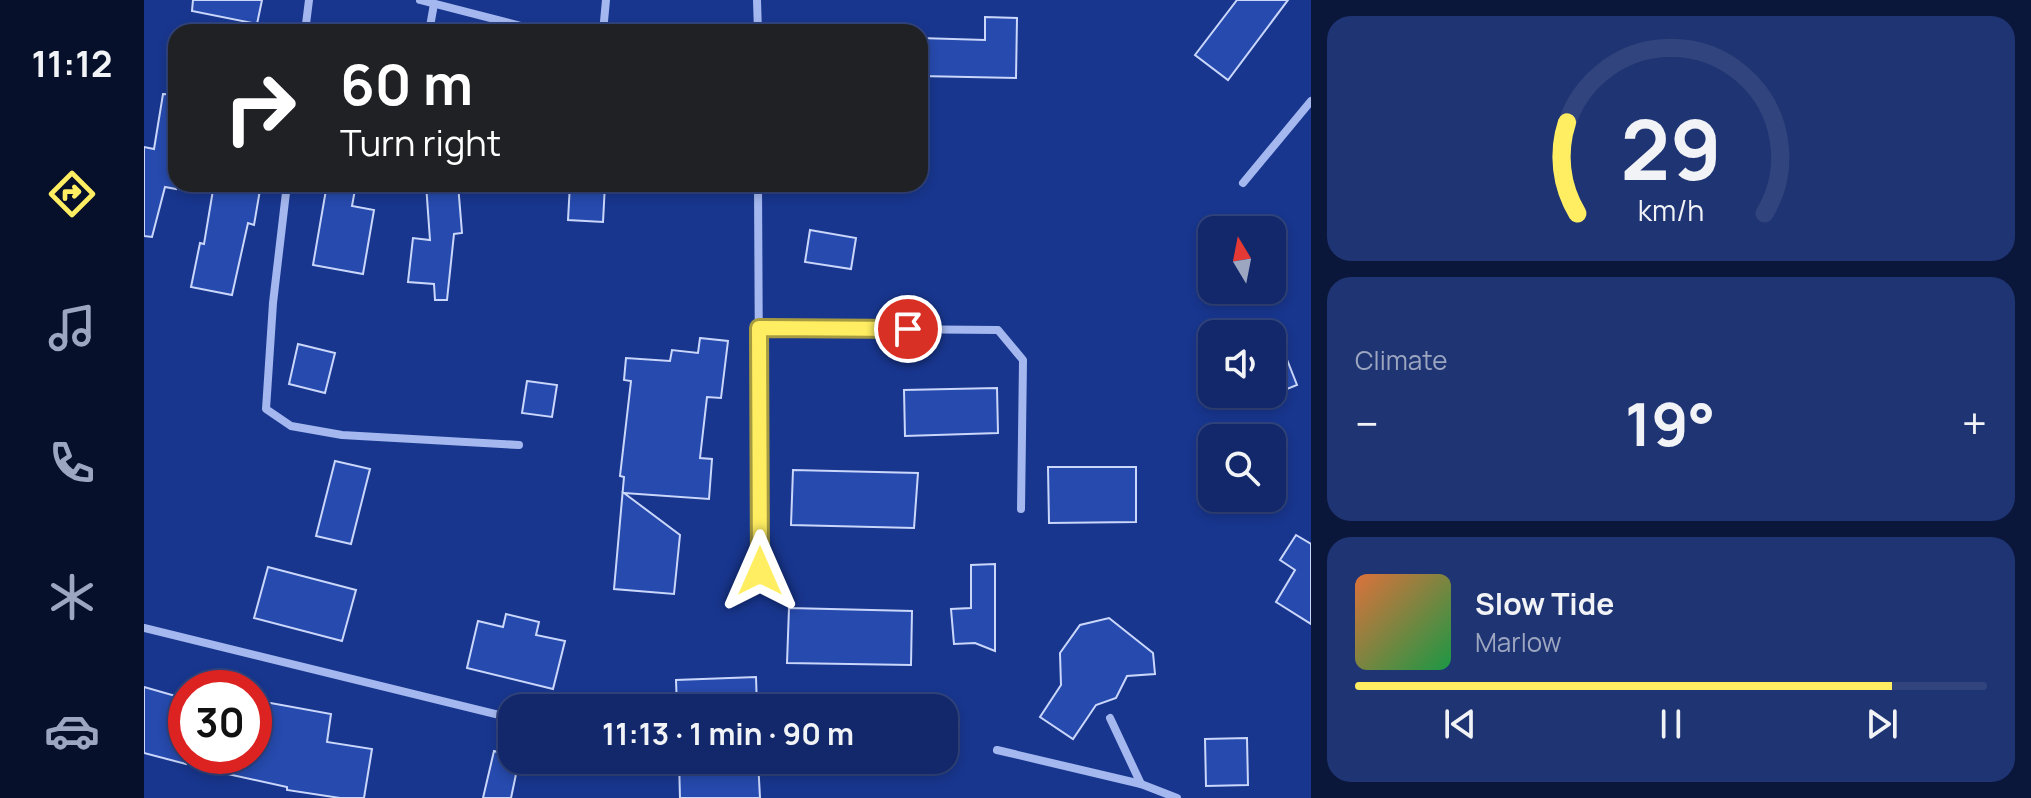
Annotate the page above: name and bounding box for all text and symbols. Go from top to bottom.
text: 11:12 [31,39,113,88]
text: 60 m [340,45,473,122]
icon: right [208,56,312,160]
text: 29 [1620,91,1722,205]
text: Turn right [340,118,501,167]
icon: directions [44,166,100,222]
text: km/h [1638,192,1704,231]
north arrow [1198,216,1286,304]
map controls [1198,216,1286,512]
pin [874,295,942,363]
icon: music [44,300,100,356]
icon: arrive [886,307,930,351]
button: sound [1198,320,1286,408]
text: Climate [1355,342,1447,378]
text: 19° [1625,382,1715,464]
text: − [1355,393,1379,453]
text: + [1962,393,1987,453]
button: search [1198,424,1286,512]
icon: phone [44,435,100,491]
position arrow [718,529,802,613]
icon: climate [44,569,100,625]
text: Slow Tide [1475,583,1614,624]
text: Marlow [1475,624,1562,660]
speed limit sign: 30 [168,670,272,774]
icon: previous [1438,702,1482,746]
icon: pause [1649,702,1693,746]
icon: next [1860,702,1904,746]
icon: car [44,703,100,759]
text: 11:13 · 1 min · 90 m [602,713,854,754]

